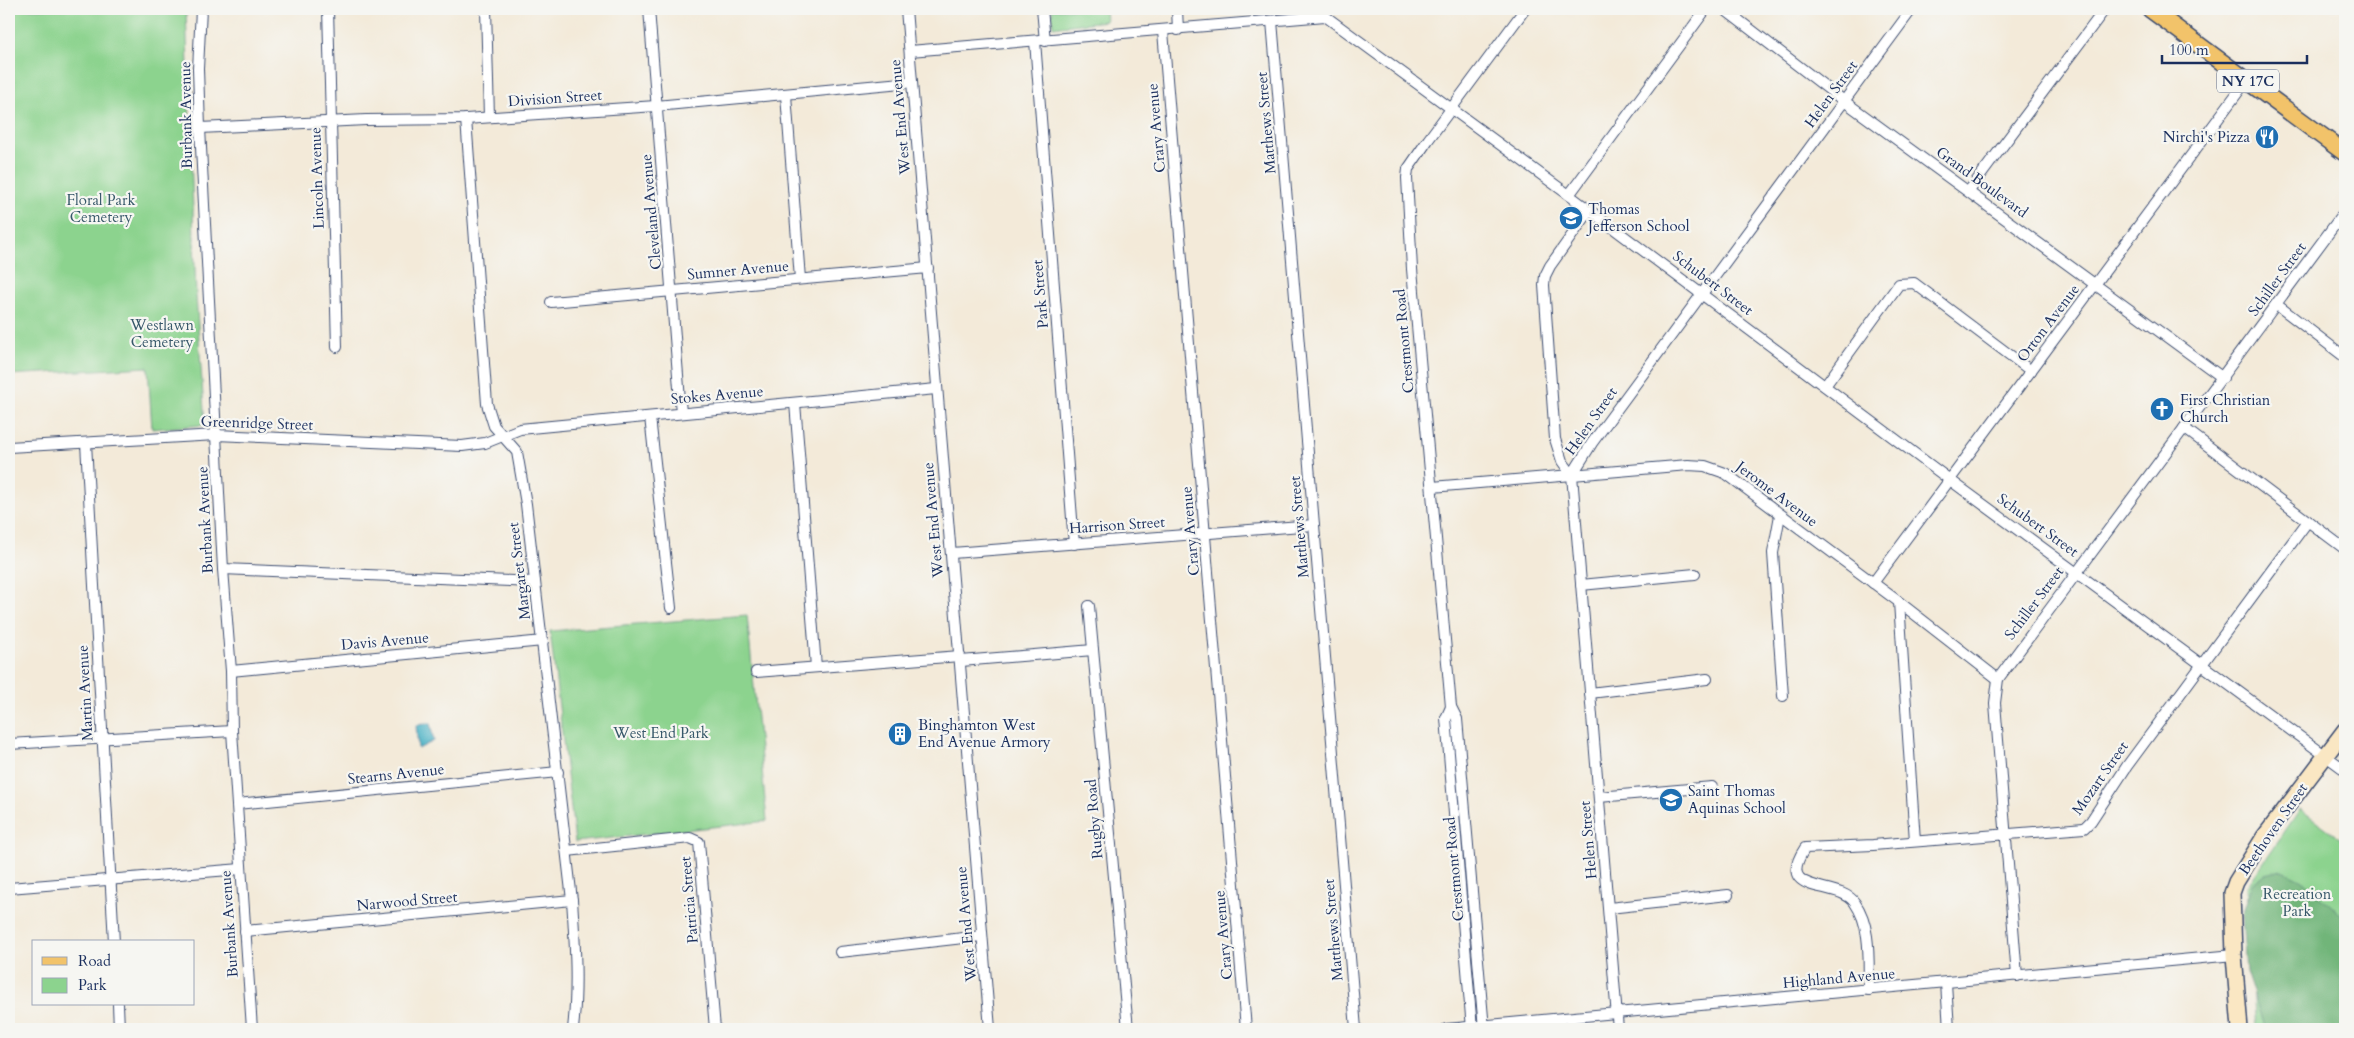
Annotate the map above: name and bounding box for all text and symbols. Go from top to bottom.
scale bar [2162,32,2306,64]
text: 100 m [2169,40,2209,60]
street label: Helen Street [1800,56,1862,132]
street label: West End Avenue [885,58,915,176]
street label: Burbank Avenue [175,61,197,169]
road number: NY 17C [2217,70,2279,92]
street label: Matthews Street [1252,71,1280,175]
street label: Crary Avenue [1142,82,1170,173]
street label: Division Street [507,85,603,111]
restaurant icon: Nirchi's Pizza [2254,124,2280,150]
street label: Lincoln Avenue [305,127,329,229]
place label: Nirchi's Pizza [2163,127,2251,147]
street label: Grand Boulevard [1932,142,2032,222]
street label: Cleveland Avenue [636,153,666,271]
park label: Floral Park Cemetery [66,190,136,227]
place label: Thomas Jefferson School [1586,199,1690,236]
school or university icon: Thomas Jefferson School [1558,205,1584,231]
street label: Schiller Street [2243,238,2311,320]
street label: Schubert Street [1669,246,1758,320]
street label: Sumner Avenue [686,256,790,284]
street label: Park Street [1027,259,1053,329]
street label: Orton Avenue [2012,280,2084,366]
street label: Crestmont Road [1389,288,1419,394]
park label: Westlawn Cemetery [129,315,194,352]
street label: Stokes Avenue [670,381,764,409]
street label: Helen Street [1560,383,1622,459]
place label: First Christian Church [2180,390,2271,427]
church icon: First Christian Church [2149,396,2175,422]
street label: Greenridge Street [200,411,314,435]
street label: Jerome Avenue [1730,455,1822,531]
street label: West End Avenue [918,461,948,579]
street label: Burbank Avenue [192,466,218,574]
street label: Matthews Street [1285,475,1313,579]
street label: Crary Avenue [1176,485,1204,576]
street label: Schubert Street [1993,489,2083,561]
street label: Harrison Street [1068,512,1166,538]
street label: Margaret Street [503,521,535,621]
street label: Schiller Street [2000,562,2068,644]
street label: Davis Avenue [340,627,430,655]
street label: Martin Avenue [72,644,98,742]
place label: Binghamton West End Avenue Armory [918,715,1051,752]
building icon: Binghamton West End Avenue Armory [887,721,913,747]
park label: West End Park [612,723,709,743]
street label: Mozart Street [2067,737,2133,819]
street label: Stearns Avenue [347,759,446,789]
street label: Rugby Road [1081,778,1107,860]
street label: Beethoven Street [2234,779,2312,879]
place label: Saint Thomas Aquinas School [1688,781,1786,818]
school or university icon: Saint Thomas Aquinas School [1658,787,1684,813]
street label: Helen Street [1575,800,1601,880]
street label: Crestmont Road [1439,816,1469,922]
street label: Patricia Street [675,855,703,944]
street label: West End Avenue [951,865,981,983]
street label: Burbank Avenue [215,869,243,978]
street label: Matthews Street [1319,878,1347,982]
park label: Recreation Park [2263,884,2332,921]
street label: Narwood Street [356,887,458,915]
street label: Crary Avenue [1209,889,1237,980]
legend [32,940,195,1006]
text: Road [78,951,111,971]
street label: Highland Avenue [1782,963,1896,993]
text: Park [78,975,107,995]

